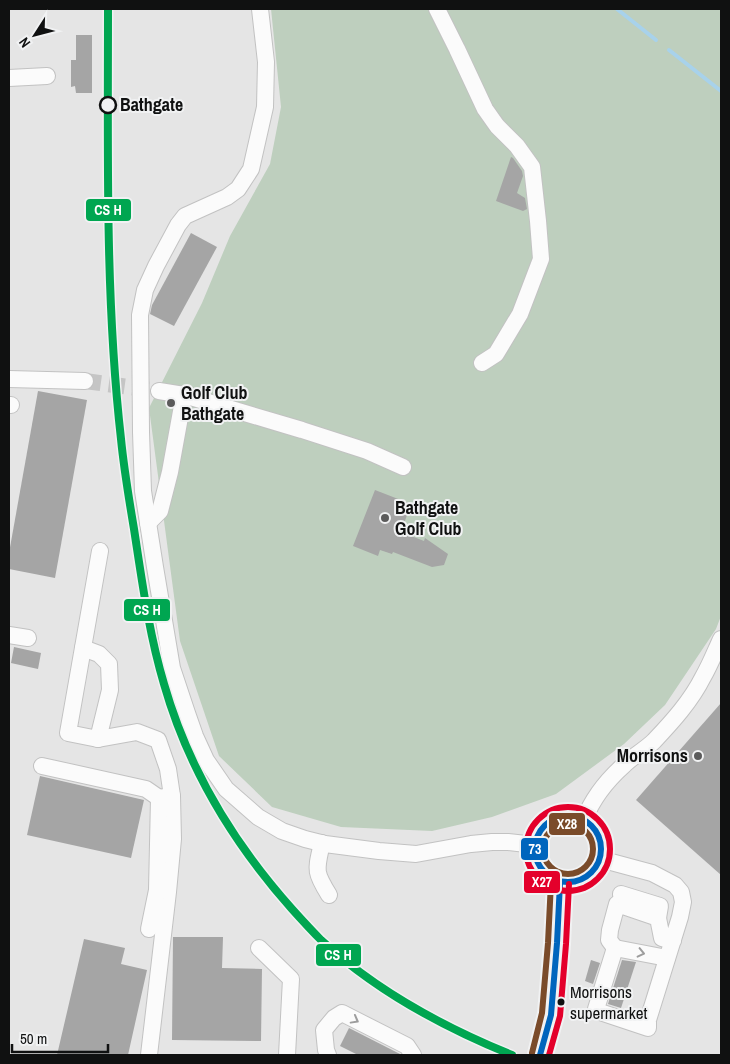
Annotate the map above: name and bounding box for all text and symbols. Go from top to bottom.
north arrow [10,10,60,60]
text: N [15,34,34,51]
place label: Bathgate [120,92,183,117]
marker: Bathgate [99,96,117,114]
line badge: CS H [85,198,132,222]
text: CS H [94,201,122,219]
place label: Golf Club Bathgate [181,380,247,426]
marker: Golf Club Bathgate [165,397,177,409]
place label: Bathgate Golf Club [395,495,461,541]
marker: Bathgate Golf Club [379,512,391,524]
line badge: CS H [123,598,171,622]
text: CS H [133,601,161,619]
place label: Morrisons [617,743,688,768]
marker: Morrisons [692,750,704,762]
line badge: X28 [548,812,586,836]
text: X28 [557,815,577,833]
line badge: 73 [520,837,549,861]
text: 73 [529,840,541,858]
line badge: X27 [523,870,561,894]
text: X27 [532,873,553,891]
line badge: CS H [315,943,362,967]
text: CS H [324,946,352,964]
one-way arrow [637,947,646,958]
place label: Morrisons supermarket [570,980,648,1024]
marker: Morrisons supermarket [556,997,566,1007]
one-way arrow [350,1013,359,1023]
scale bar [12,1022,109,1054]
text: 50 m [20,1028,47,1049]

